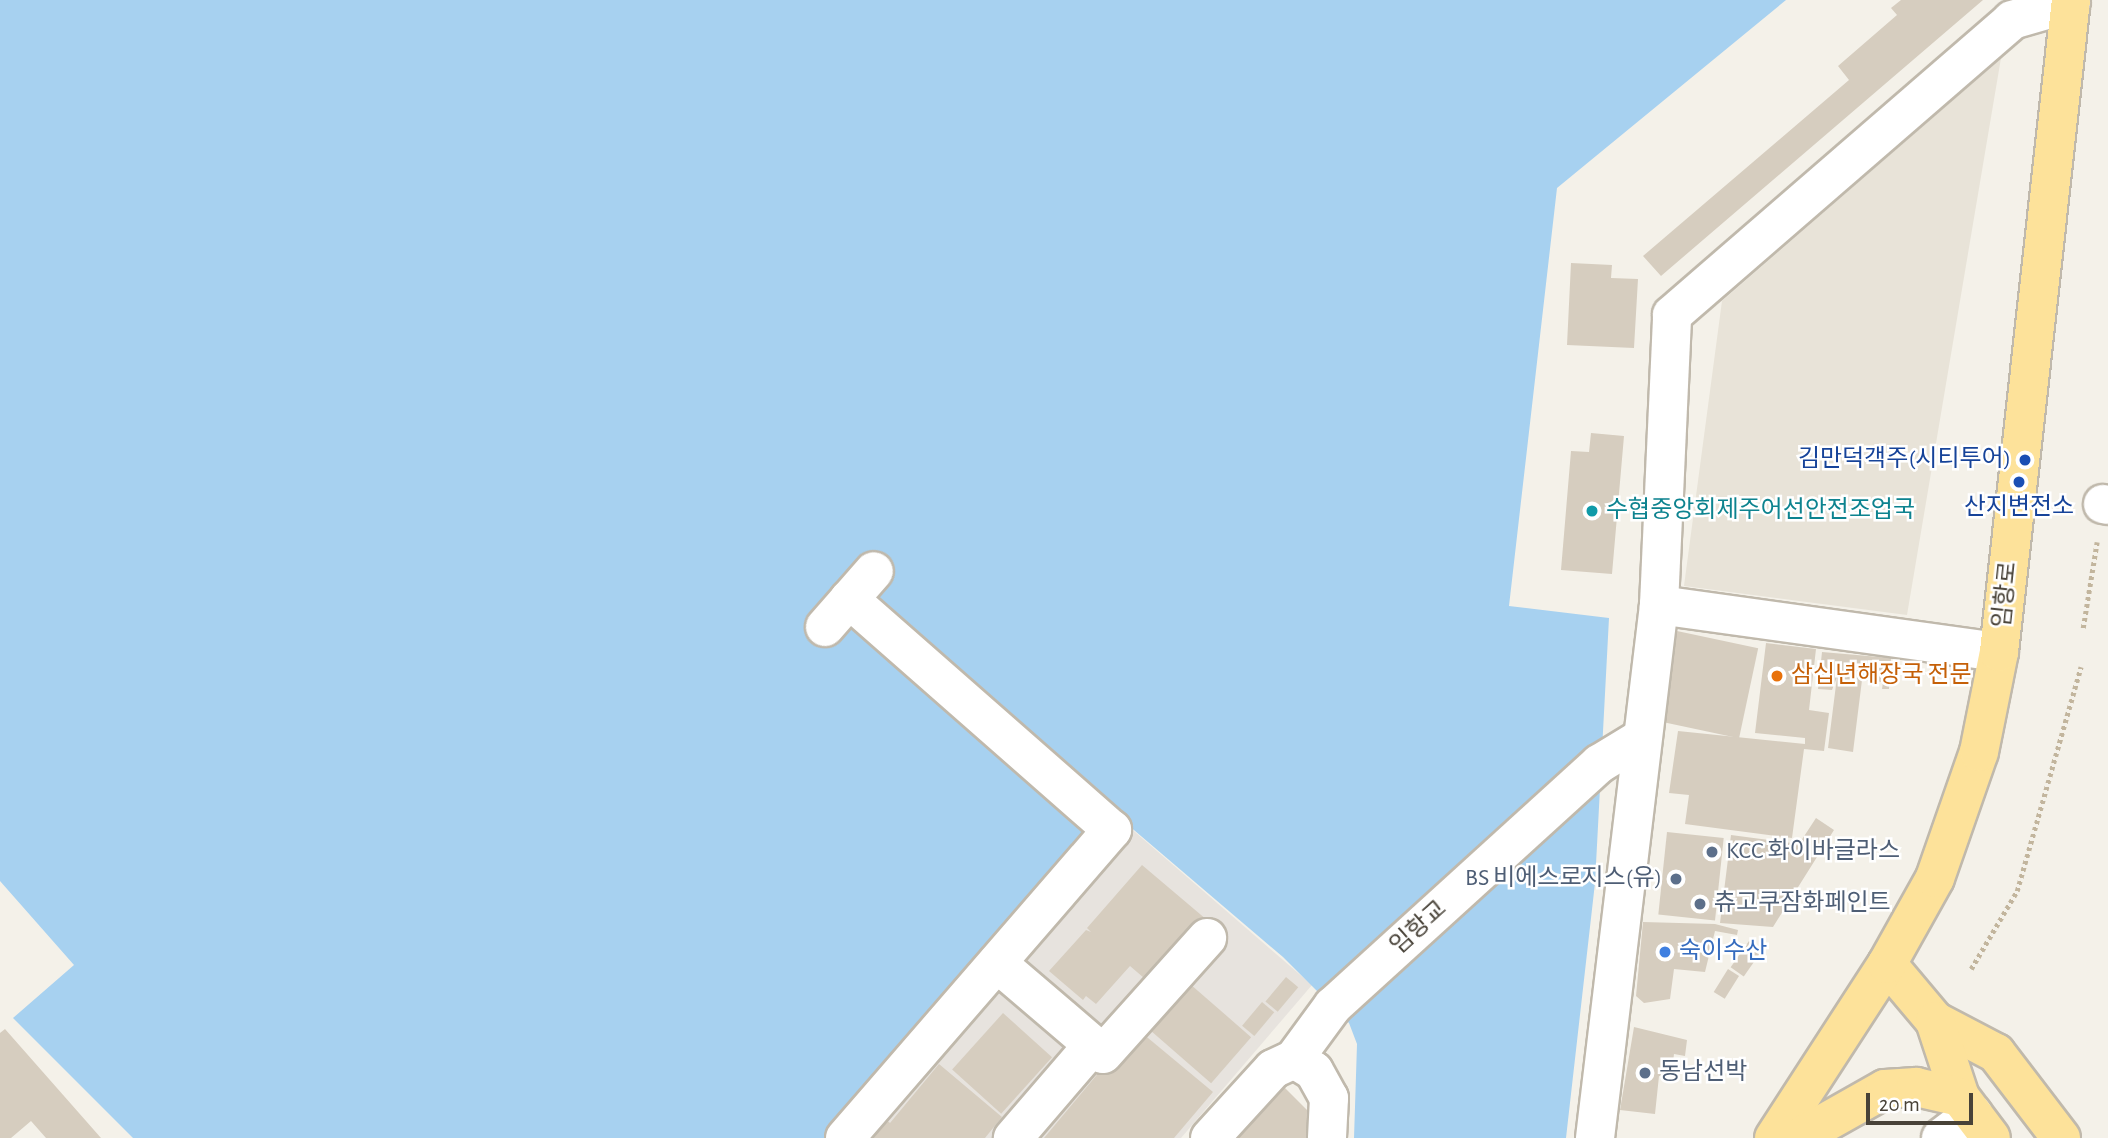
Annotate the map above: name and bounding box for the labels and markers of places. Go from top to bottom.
place label: 김만덕객주(시티투어) [1798,446,2011,474]
marker: 김만덕객주(시티투어) [2017,452,2033,468]
marker: 산지변전소 [2011,474,2027,490]
place label: 산지변전소 [1964,494,2074,522]
place label: 수협중앙회제주어선안전조업국 [1606,497,1915,525]
marker: 수협중앙회제주어선안전조업국 [1584,503,1600,519]
place label: 삼십년해장국 전문 [1791,662,1972,690]
marker: 삼십년해장국 전문 [1769,668,1785,684]
place label: KCC 화이바글라스 [1726,838,1900,866]
marker: KCC 화이바글라스 [1704,844,1720,860]
place label: BS 비에스로지스(유) [1465,865,1662,893]
marker: BS 비에스로지스(유) [1668,871,1684,887]
place label: 츄고쿠잠화페인트 [1714,890,1891,918]
marker: 츄고쿠잠화페인트 [1692,896,1708,912]
place label: 숙이수산 [1679,938,1767,966]
marker: 숙이수산 [1657,944,1673,960]
place label: 동남선박 [1659,1059,1747,1087]
marker: 동남선박 [1637,1065,1653,1081]

